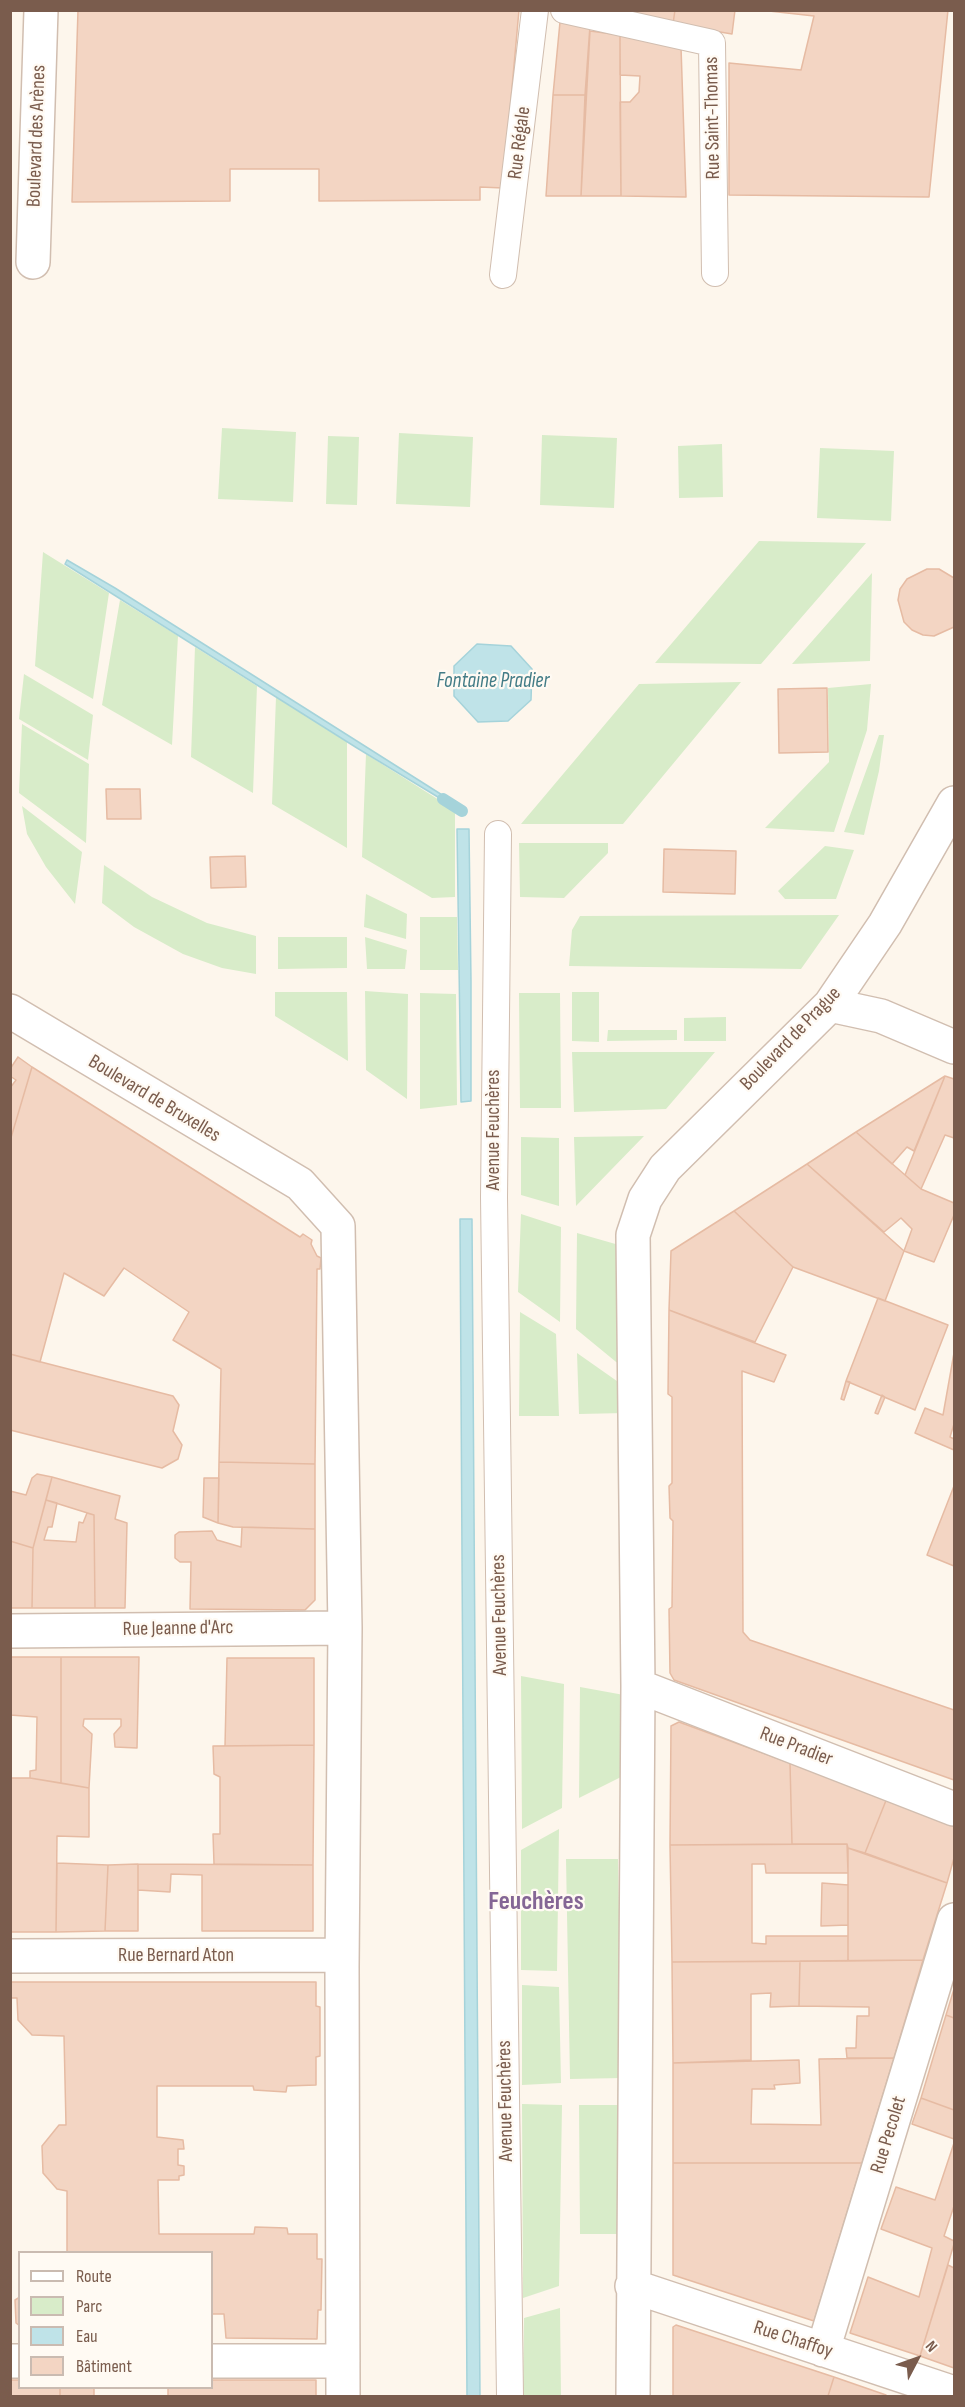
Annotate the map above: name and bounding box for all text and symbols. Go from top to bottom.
street label: Rue Saint-Thomas [700,57,726,179]
street label: Boulevard des Arènes [23,65,51,207]
street label: Rue Régale [504,105,536,181]
water label: Fontaine Pradier [437,669,549,695]
street label: Boulevard de Prague [736,982,846,1096]
street label: Boulevard de Bruxelles [84,1050,224,1148]
street label: Avenue Feuchères [482,1069,506,1191]
street label: Avenue Feuchères [487,1554,513,1676]
street label: Rue Jeanne d'Arc [122,1616,234,1642]
street label: Rue Pradier [756,1722,836,1772]
district label: Feuchères [488,1886,584,1918]
street label: Rue Bernard Aton [118,1944,234,1968]
street label: Avenue Feuchères [493,2040,519,2162]
street label: Rue Pecolet [866,2094,912,2176]
legend [18,2251,213,2389]
text: Route [76,2266,112,2287]
text: Parc [76,2296,102,2317]
street label: Rue Chaffoy [750,2316,836,2364]
text: Eau [76,2326,98,2347]
north arrow [887,2329,947,2389]
text: N [921,2337,941,2356]
text: Bâtiment [76,2356,132,2377]

